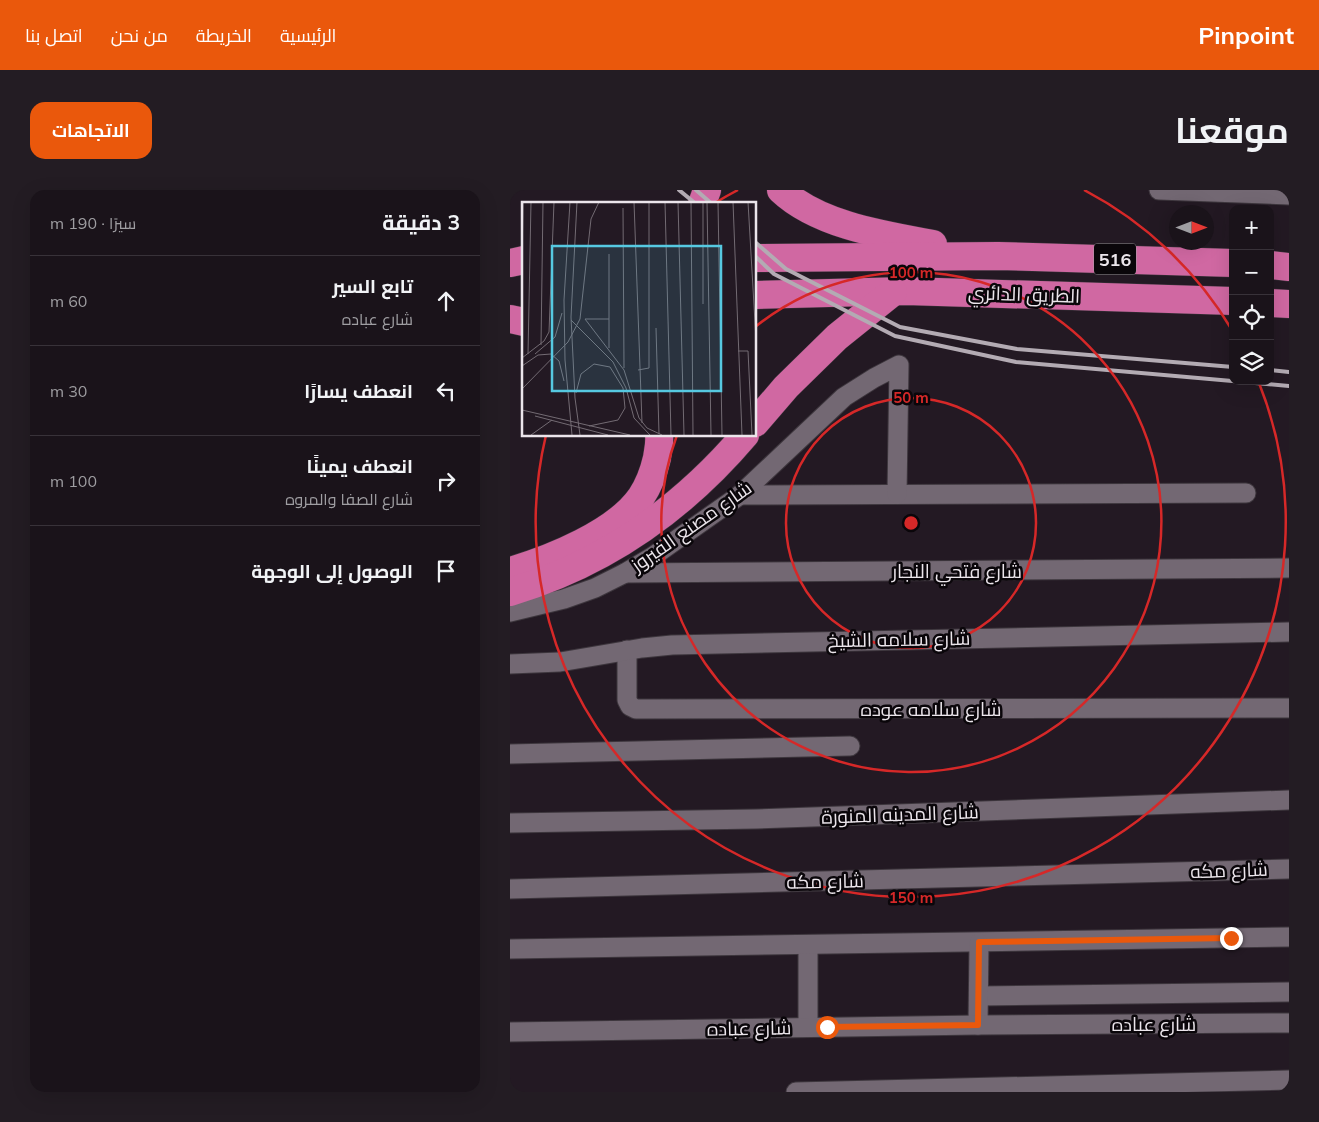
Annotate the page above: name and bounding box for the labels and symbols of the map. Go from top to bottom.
inset map [522,202,756,436]
north arrow [1169,205,1214,250]
road number: 516 [1094,244,1136,275]
text: 100 m [889,263,933,282]
street label: الطريق الدائري [967,280,1081,311]
text: 50 m [893,388,929,407]
street label: شارع مصنع الفيروز [625,475,757,579]
centre of rings [902,514,920,532]
street label: شارع فتحي النجار [891,559,1022,586]
street label: شارع سلامه الشيخ [828,626,971,654]
street label: شارع سلامه عوده [861,697,1001,723]
street label: شارع المدينه المنورة [821,799,979,831]
street label: شارع مكه [1190,857,1268,885]
street label: شارع مكه [786,868,864,896]
text: 150 m [889,888,933,907]
route end [1220,927,1243,950]
street label: شارع عباده [1112,1012,1196,1038]
street label: شارع عباده [707,1015,791,1043]
route start [816,1016,839,1039]

